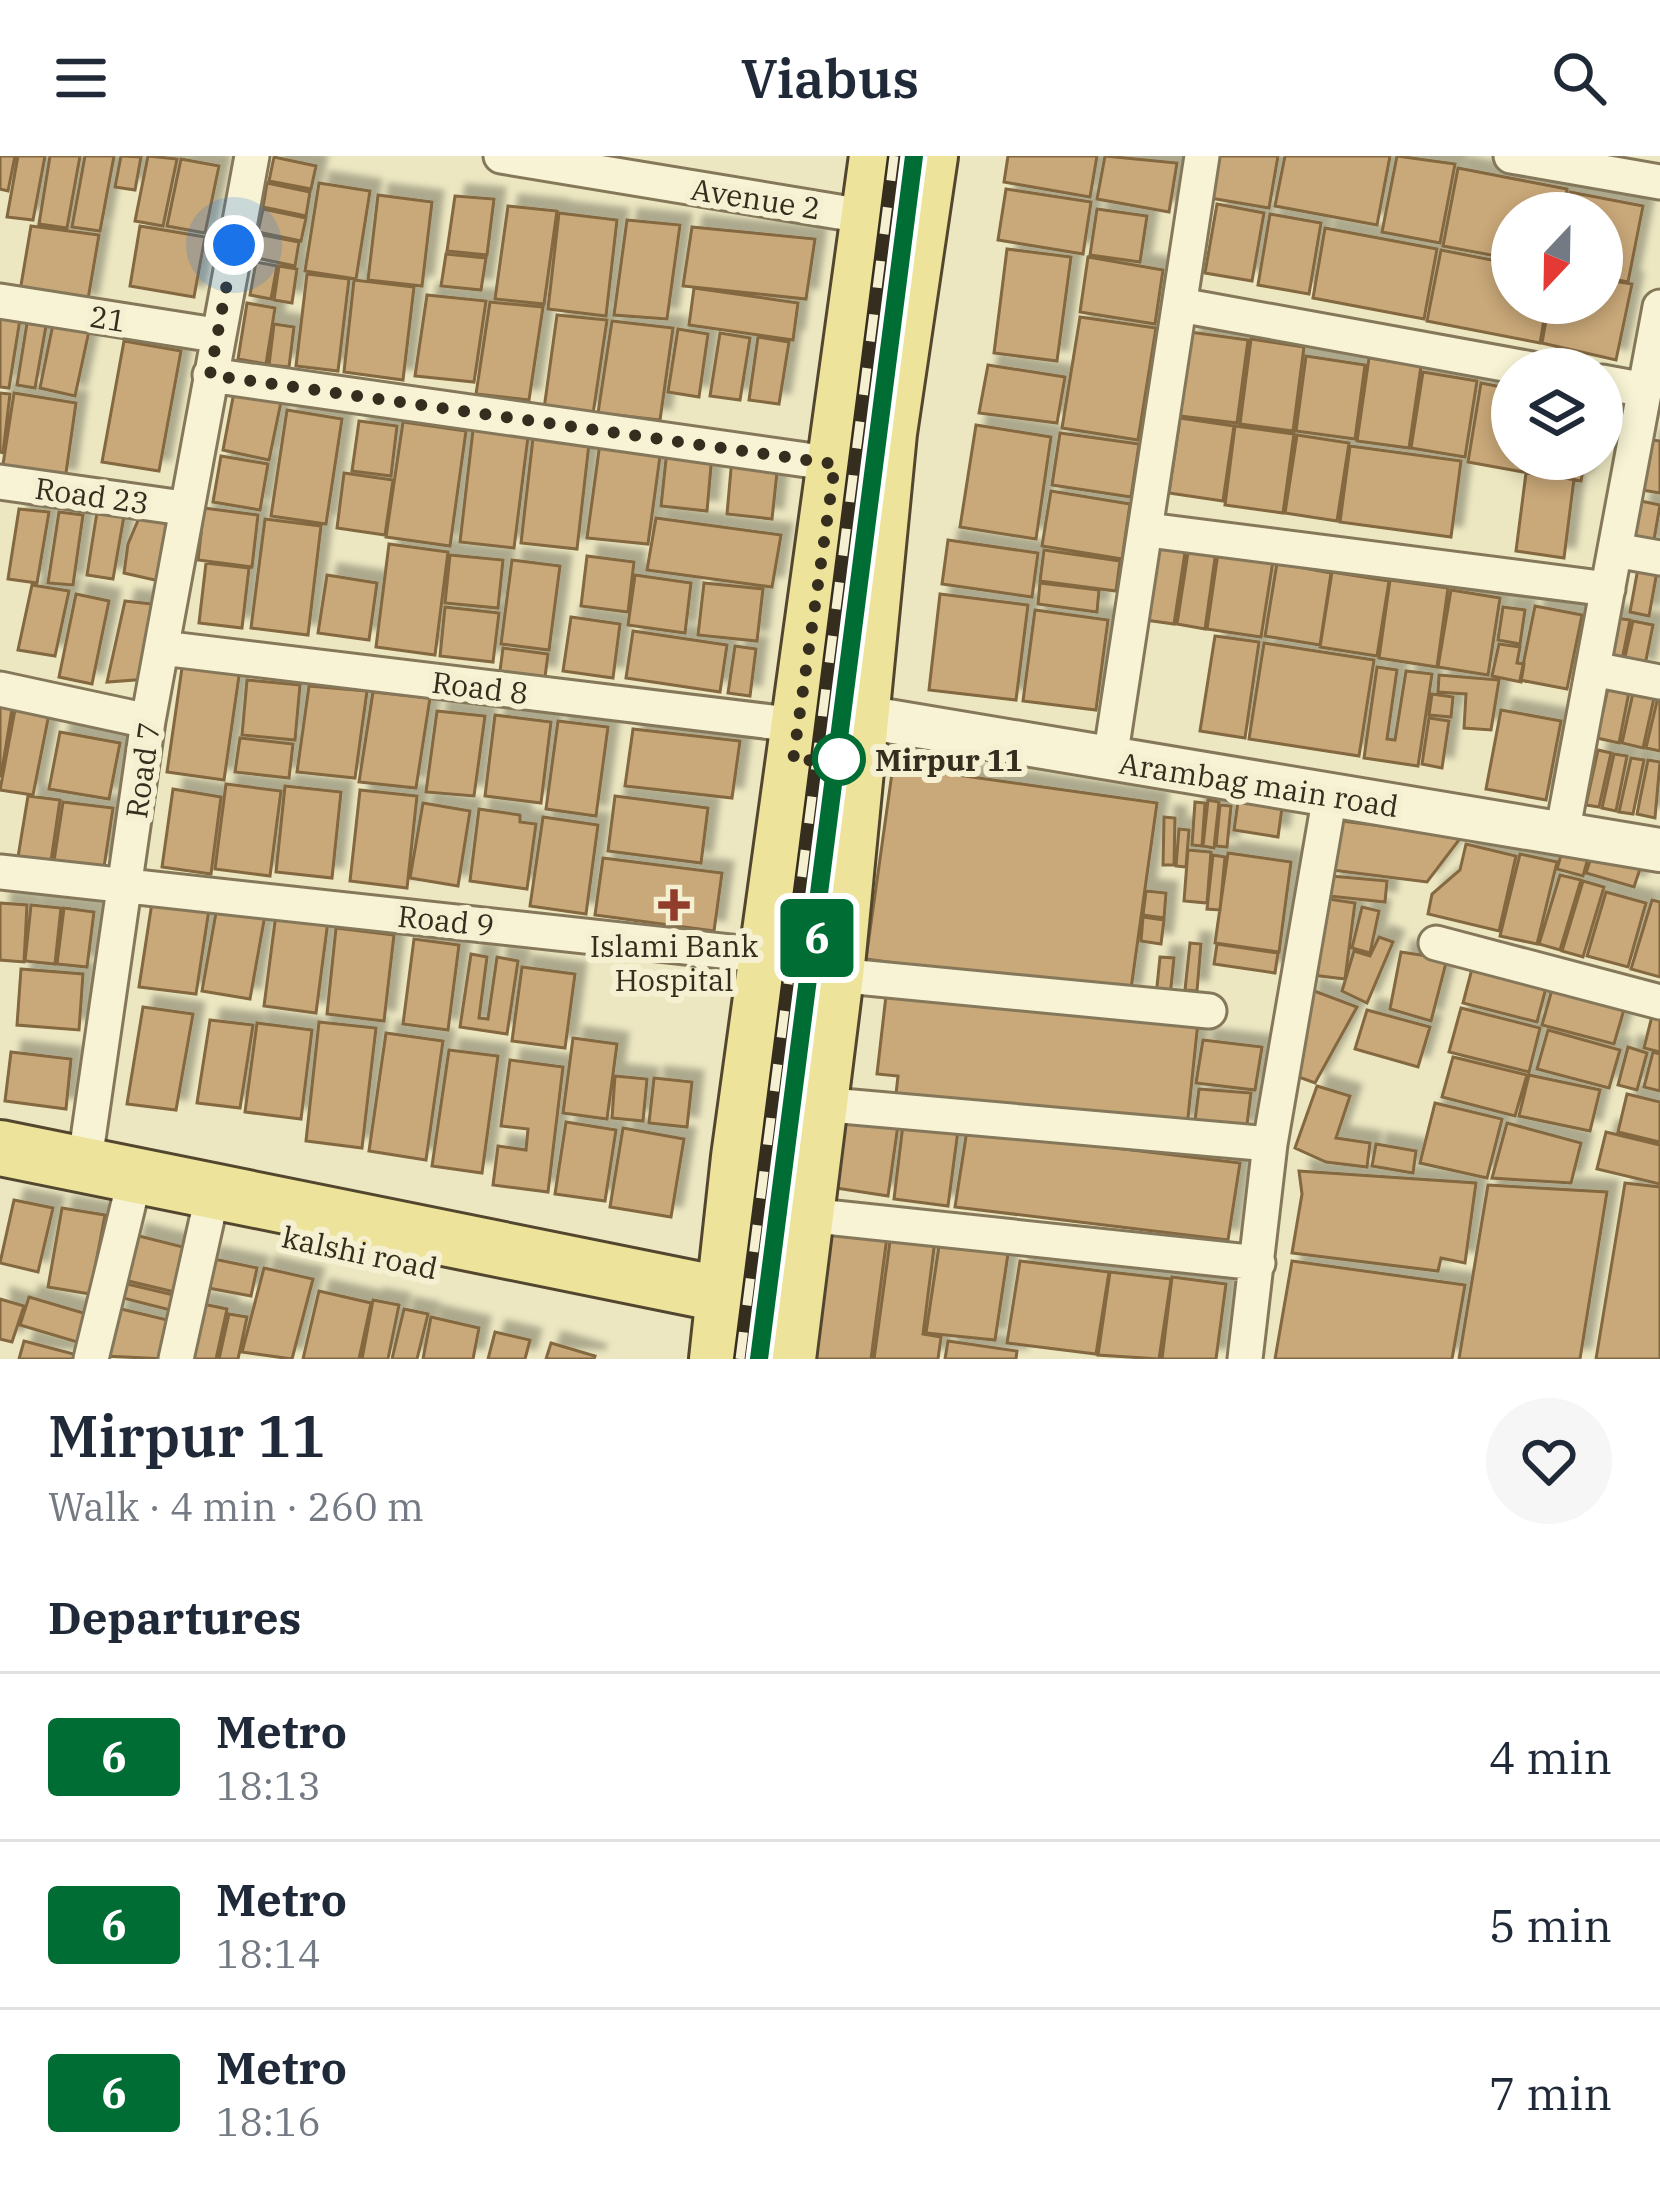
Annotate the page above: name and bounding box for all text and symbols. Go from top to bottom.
text: Viabus [741,43,919,113]
icon: menu [48,45,114,111]
icon: search [1546,45,1612,111]
street label: Avenue 2 [689,169,823,227]
north arrow [1491,192,1623,324]
map controls [1491,192,1623,480]
your location [204,215,264,275]
street label: 21 [87,296,129,340]
button: layers [1491,348,1623,480]
street label: Road 23 [33,468,151,522]
street label: Road 8 [430,662,530,712]
street label: Road 7 [116,719,168,821]
marker: Mirpur 11 [814,734,864,784]
place label: Mirpur 11 [875,740,1023,779]
street label: Arambag main road [1117,743,1401,825]
marker: Islami Bank Hospital [658,889,690,921]
street label: Road 9 [396,896,496,944]
line badge: 6 [778,899,856,977]
text: 6 [804,910,830,965]
place label: Islami Bank Hospital [590,926,759,999]
street label: kalshi road [279,1217,441,1287]
button: heart [1486,1398,1612,1524]
text: Mirpur 11 [48,1399,326,1473]
text: Walk · 4 min · 260 m [48,1481,424,1532]
text: Departures [48,1588,301,1646]
text: Metro [216,1702,347,1760]
text: 4 min [1489,1728,1612,1786]
text: 6 [101,1729,127,1784]
text: 18:13 [216,1760,321,1811]
text: Metro [216,1870,347,1928]
text: 5 min [1489,1896,1612,1954]
text: 6 [101,1897,127,1952]
text: 18:14 [216,1928,321,1979]
text: Metro [216,2038,347,2096]
text: 7 min [1489,2064,1612,2122]
text: 6 [101,2065,127,2120]
text: 18:16 [216,2096,321,2147]

